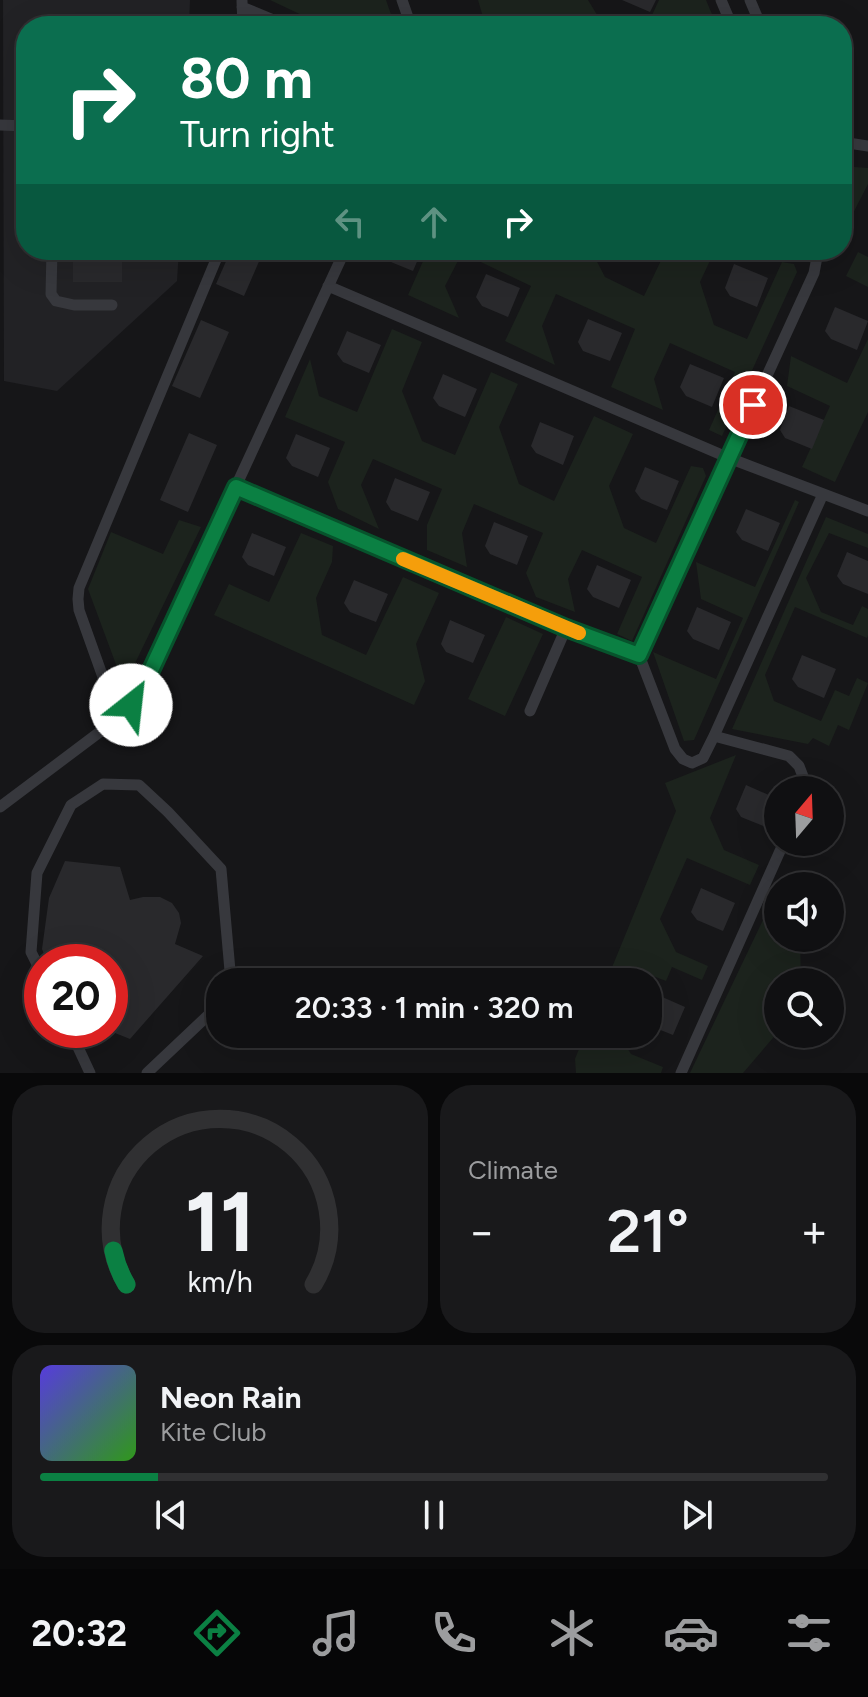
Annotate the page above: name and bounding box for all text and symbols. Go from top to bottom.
text: 80 m [180,45,313,112]
icon: right [48,48,152,152]
text: Turn right [180,113,335,156]
icon: left [328,200,372,244]
icon: ahead [412,200,456,244]
icon: right [496,200,540,244]
pin [719,371,787,439]
icon: arrive [731,383,775,427]
position arrow [89,663,173,747]
north arrow [764,776,844,856]
map controls [764,776,844,1048]
button: sound [764,872,844,952]
speed limit sign: 20 [24,944,128,1048]
button: search [764,968,844,1048]
text: 20:33 · 1 min · 320 m [295,989,573,1026]
text: Climate [468,1154,558,1186]
text: 11 [185,1172,255,1272]
text: 21° [607,1195,689,1267]
text: − [468,1205,495,1258]
text: + [801,1205,828,1258]
text: km/h [187,1265,253,1299]
text: Neon Rain [160,1379,302,1416]
text: Kite Club [160,1416,266,1448]
icon: previous [149,1493,193,1537]
icon: pause [412,1493,456,1537]
icon: next [675,1493,719,1537]
icon: directions [189,1605,245,1661]
icon: music [308,1605,364,1661]
icon: phone [426,1605,482,1661]
icon: climate [544,1605,600,1661]
icon: car [663,1605,719,1661]
icon: filters [781,1605,837,1661]
text: 20:32 [31,1612,127,1655]

